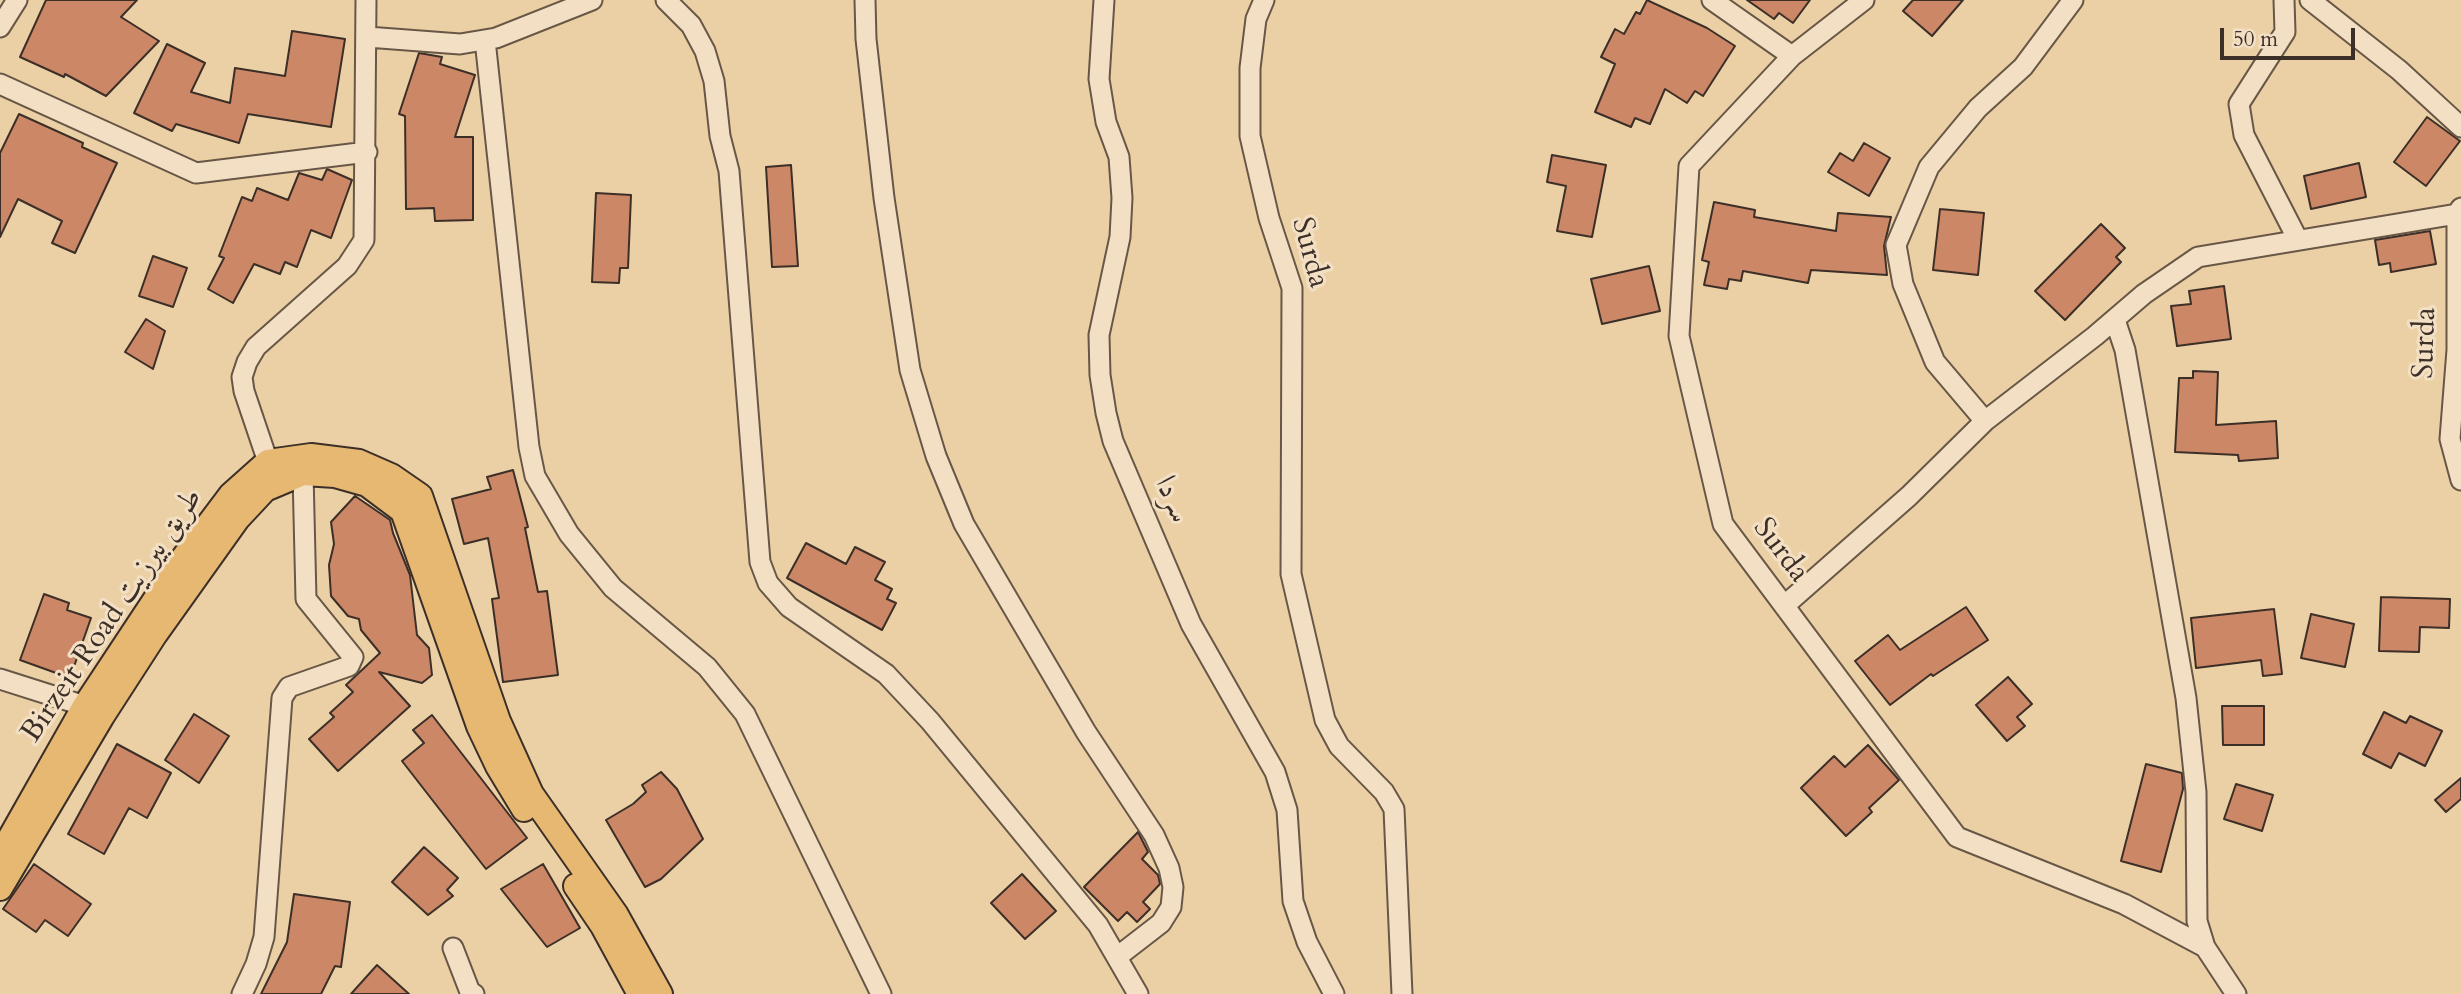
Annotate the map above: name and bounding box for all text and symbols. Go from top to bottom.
scale bar [2223,14,2358,58]
text: 50 m [2233,25,2278,54]
street label: Surda [1282,214,1336,292]
street label: Surda [2407,307,2445,379]
street label: سردا [1145,471,1197,529]
street label: Birzeit Road طريق بيرزيت [15,482,211,750]
street label: Surda [1744,512,1816,590]

